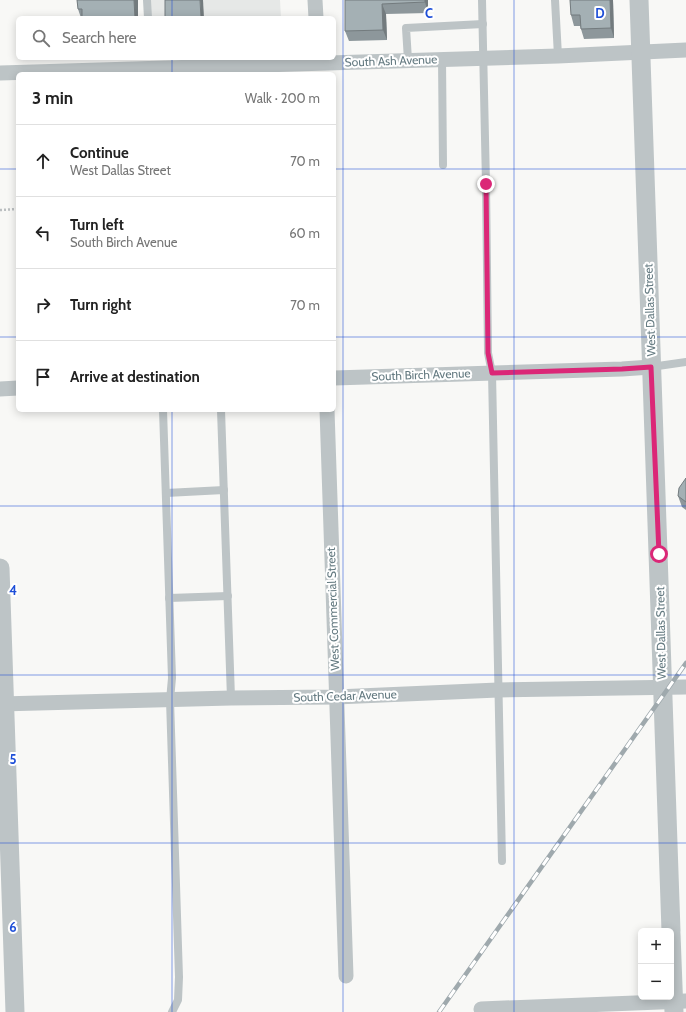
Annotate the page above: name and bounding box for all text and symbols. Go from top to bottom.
text: C [425,5,433,21]
text: D [595,5,605,21]
search box [16,16,336,60]
icon: search [30,27,52,49]
text: Search here [62,29,137,47]
street label: South Ash Avenue [344,51,438,70]
text: 3 min [32,88,73,108]
text: Walk · 200 m [245,90,320,106]
text: Continue [70,144,129,162]
icon: ahead [32,150,54,172]
text: 70 m [290,153,320,169]
text: West Dallas Street [70,162,171,178]
route end [477,175,495,193]
text: Turn left [70,216,124,234]
icon: left [32,222,54,244]
text: 60 m [289,225,320,241]
text: South Birch Avenue [70,234,177,250]
street label: West Dallas Street [640,263,659,357]
icon: right [32,294,54,316]
text: Turn right [70,296,131,314]
text: 70 m [290,297,320,313]
street label: South Birch Avenue [371,365,471,384]
icon: arrive [32,366,54,388]
text: Arrive at destination [70,368,200,386]
route start [650,545,668,563]
street label: West Commercial Street [323,547,342,671]
text: 4 [9,582,17,598]
street label: West Dallas Street [652,586,669,680]
street label: South Cedar Avenue [293,686,397,705]
text: 5 [10,751,17,767]
text: 6 [9,919,17,935]
map controls [638,928,674,1000]
button: + [638,928,674,964]
button: − [638,964,674,1000]

